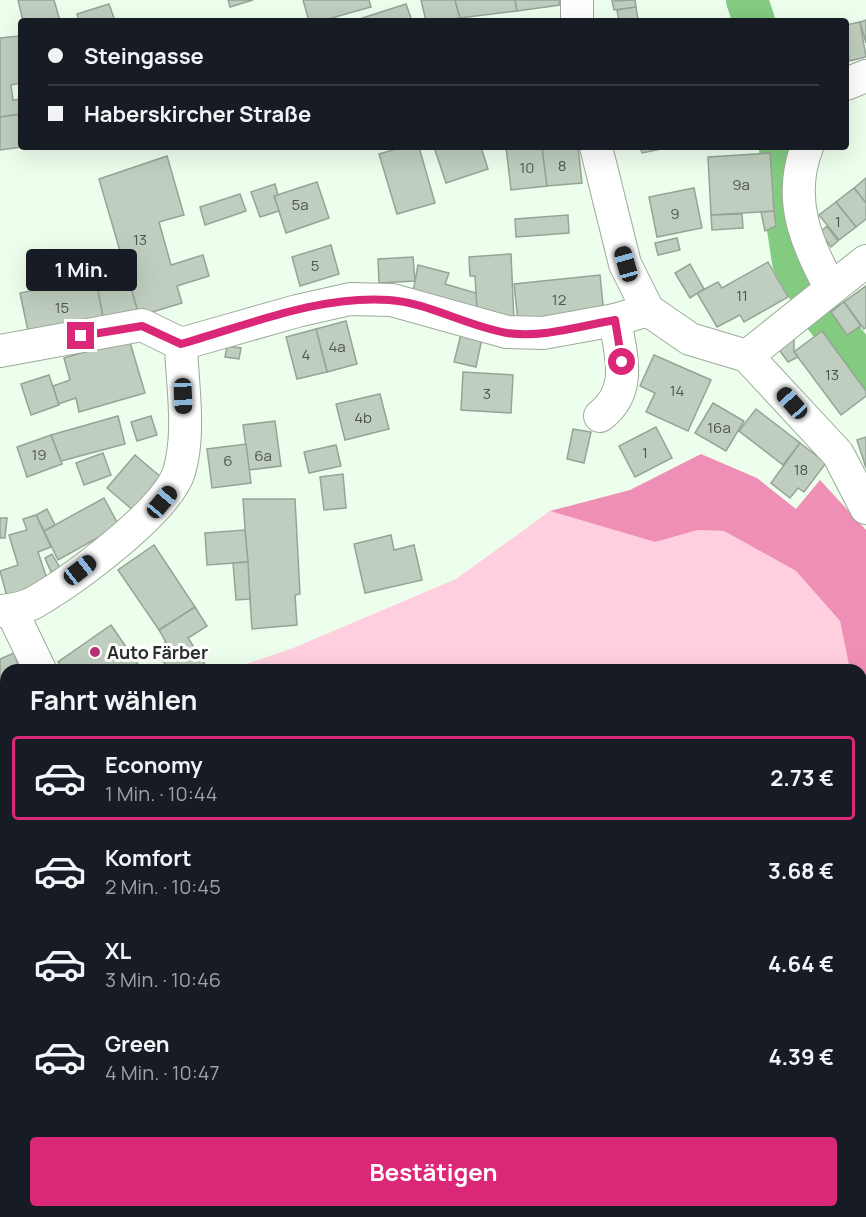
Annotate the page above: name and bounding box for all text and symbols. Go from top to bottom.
text: Steingasse [84,41,204,71]
text: Haberskircher Straße [84,99,311,129]
house number: 8 [558,155,566,176]
house number: 10 [520,157,535,178]
house number: 9a [732,174,750,195]
house number: 5a [292,194,309,215]
house number: 9 [670,203,680,224]
house number: 1 [835,211,841,232]
house number: 13 [133,229,147,250]
car [612,244,640,284]
callout: 1 Min. [26,249,136,291]
house number: 5 [311,255,319,276]
text: 1 Min. [54,256,109,283]
house number: 11 [736,285,748,306]
house number: 12 [552,289,566,310]
house number: 15 [55,297,69,318]
route end [67,322,94,349]
house number: 4a [328,336,346,357]
house number: 4 [302,344,311,365]
route start [608,348,635,375]
house number: 13 [825,364,839,385]
car [173,378,193,414]
house number: 14 [670,380,684,401]
house number: 3 [483,383,491,404]
car [773,384,811,422]
house number: 4b [354,407,372,428]
house number: 16a [707,417,731,438]
house number: 1 [642,442,648,463]
house number: 19 [31,444,47,465]
house number: 6a [254,445,272,466]
house number: 6 [223,450,233,471]
house number: 18 [794,459,808,480]
car [144,482,180,522]
car [60,552,100,588]
place label: Auto Färber [107,640,208,664]
marker: Auto Färber [88,645,102,659]
text: Fahrt wählen [30,681,198,718]
text: Economy [105,750,203,780]
icon: car [33,751,87,805]
text: 2.73 € [770,763,834,793]
text: 1 Min. · 10:44 [105,780,218,807]
text: Komfort [105,843,192,873]
icon: car [33,844,87,898]
text: 3.68 € [768,856,834,886]
text: 2 Min. · 10:45 [105,873,221,900]
text: XL [105,936,131,966]
icon: car [33,937,87,991]
text: 4.64 € [768,949,834,979]
text: 3 Min. · 10:46 [105,966,221,993]
text: Green [105,1029,170,1059]
icon: car [33,1030,87,1084]
text: 4.39 € [768,1042,834,1072]
text: 4 Min. · 10:47 [105,1059,220,1086]
button: Bestätigen [30,1137,837,1206]

